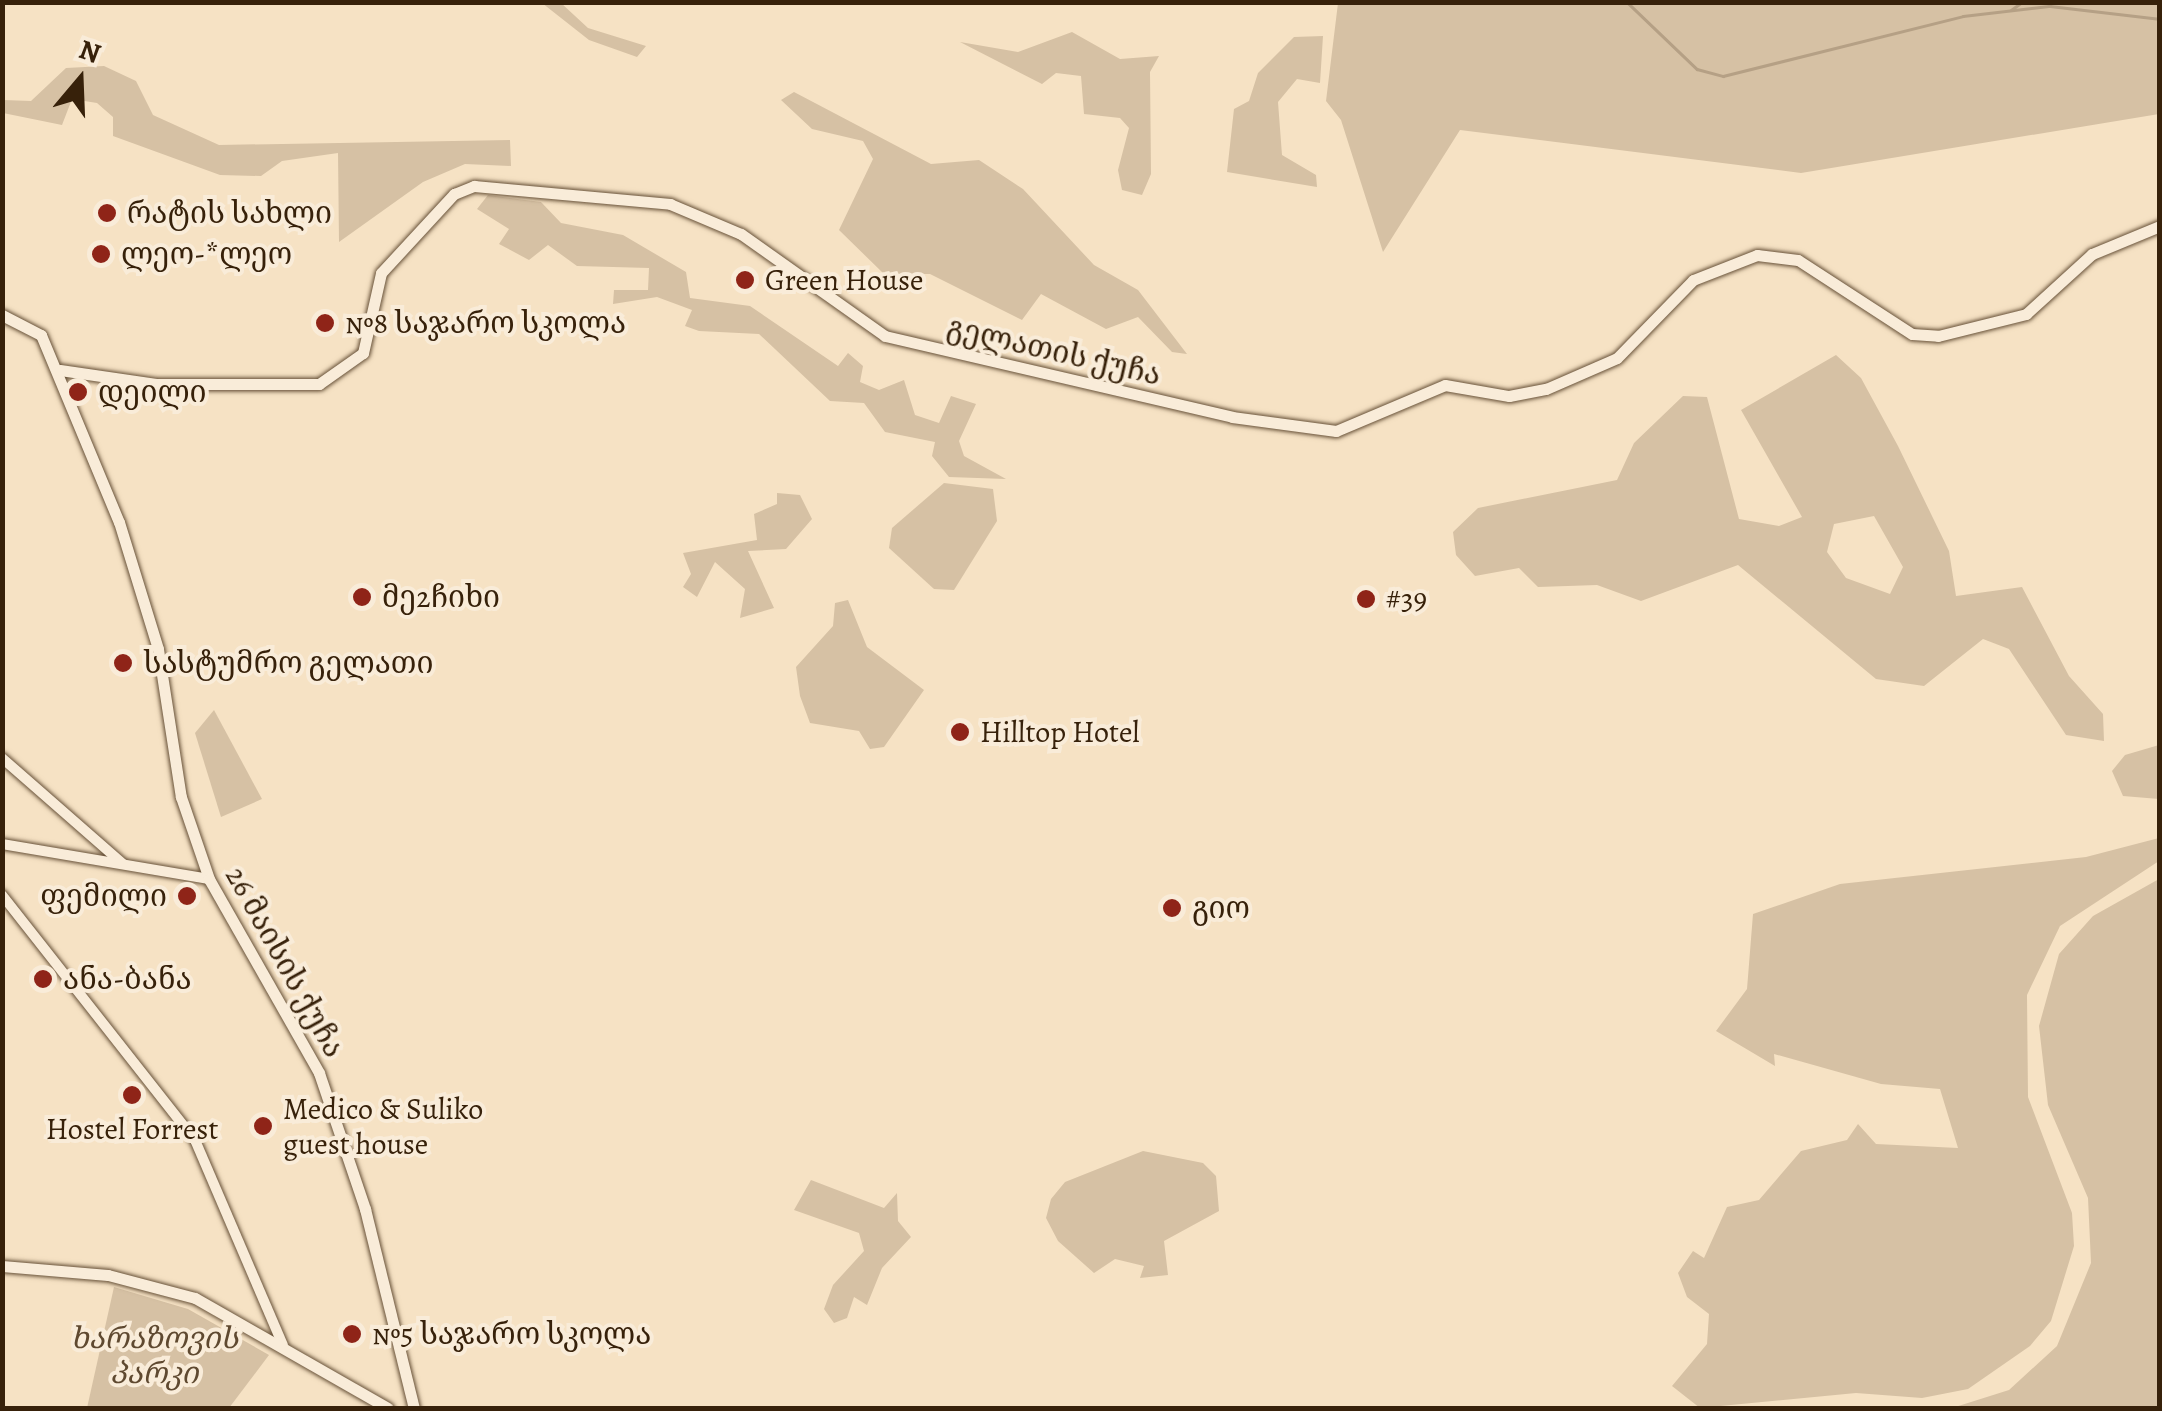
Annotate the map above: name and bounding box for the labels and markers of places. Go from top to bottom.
place label: რატის სახლი [127,195,332,231]
marker: რატის სახლი [96,202,118,224]
place label: ლეო-*ლეო [121,236,292,272]
marker: ლეო-*ლეო [90,243,112,265]
place label: Green House [765,262,924,298]
marker: Green House [734,269,756,291]
place label: №8 საჯარო სკოლა [345,305,626,341]
marker: №8 საჯარო სკოლა [314,312,336,334]
place label: დეილი [98,374,207,410]
marker: დეილი [67,381,89,403]
place label: მე2ჩიხი [382,579,500,615]
place label: #39 [1386,581,1427,617]
marker: მე2ჩიხი [351,586,373,608]
marker: #39 [1355,588,1377,610]
place label: სასტუმრო გელათი [143,645,433,681]
marker: სასტუმრო გელათი [112,652,134,674]
place label: Hilltop Hotel [980,714,1140,750]
marker: Hilltop Hotel [949,721,971,743]
place label: ფემილი [40,878,167,914]
marker: ფემილი [176,885,198,907]
place label: გიო [1192,890,1250,926]
marker: გიო [1161,897,1183,919]
place label: ანა-ბანა [63,961,192,997]
marker: ანა-ბანა [32,968,54,990]
marker: Hostel Forrest [121,1084,143,1106]
place label: Medico & Suliko guest house [283,1091,483,1162]
place label: Hostel Forrest [46,1111,218,1147]
marker: Medico & Suliko guest house [252,1115,274,1137]
place label: №5 საჯარო სკოლა [372,1316,651,1352]
marker: №5 საჯარო სკოლა [341,1323,363,1345]

